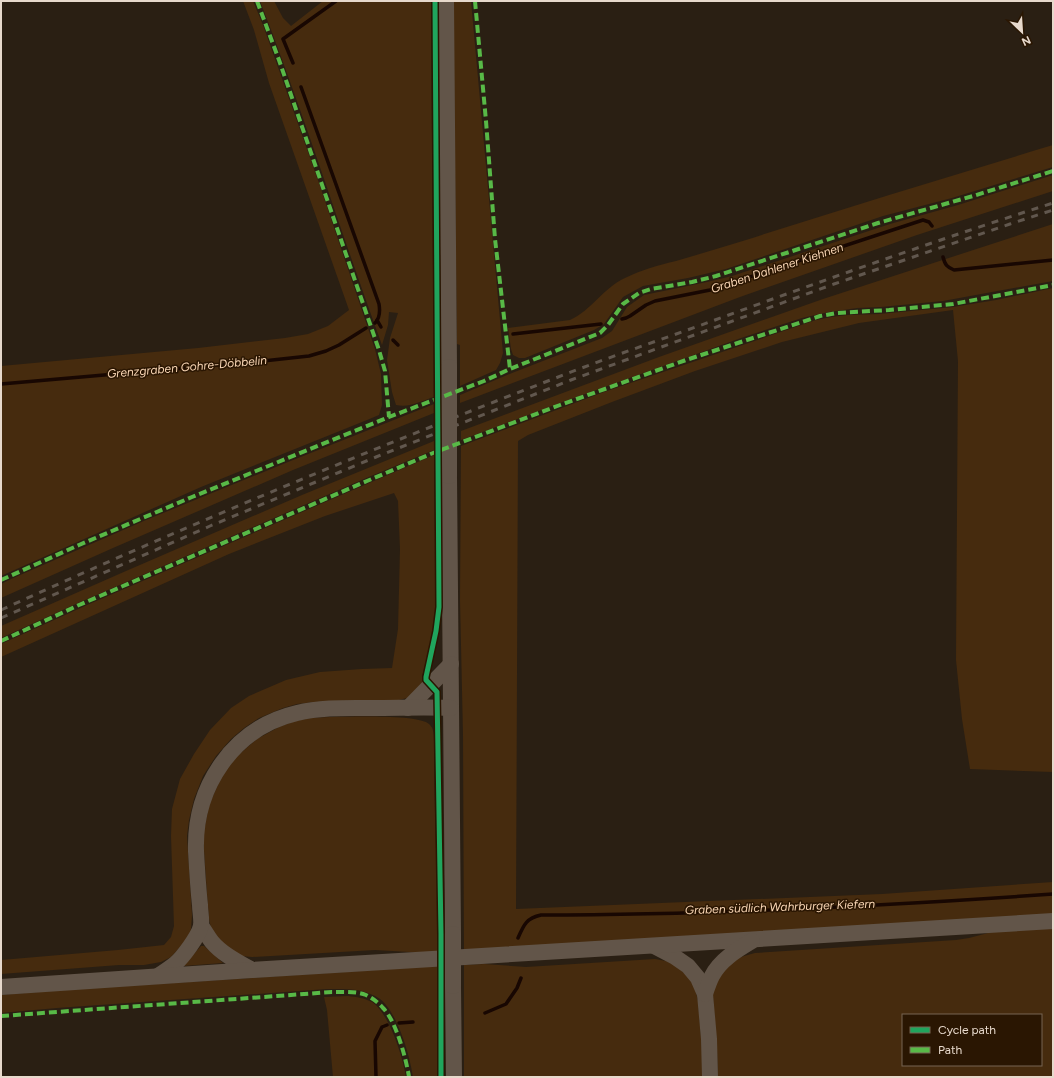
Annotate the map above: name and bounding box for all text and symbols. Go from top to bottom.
north arrow [1002,12,1042,52]
text: N [1019,33,1033,48]
water label: Graben Dahlener Kiehnen [709,240,845,296]
water label: Grenzgraben Gohre-Döbbelin [107,353,268,381]
water label: Graben südlich Wahrburger Kiefern [685,897,876,917]
legend [902,1014,1042,1066]
text: Cycle path [938,1023,996,1037]
text: Path [938,1043,962,1057]

